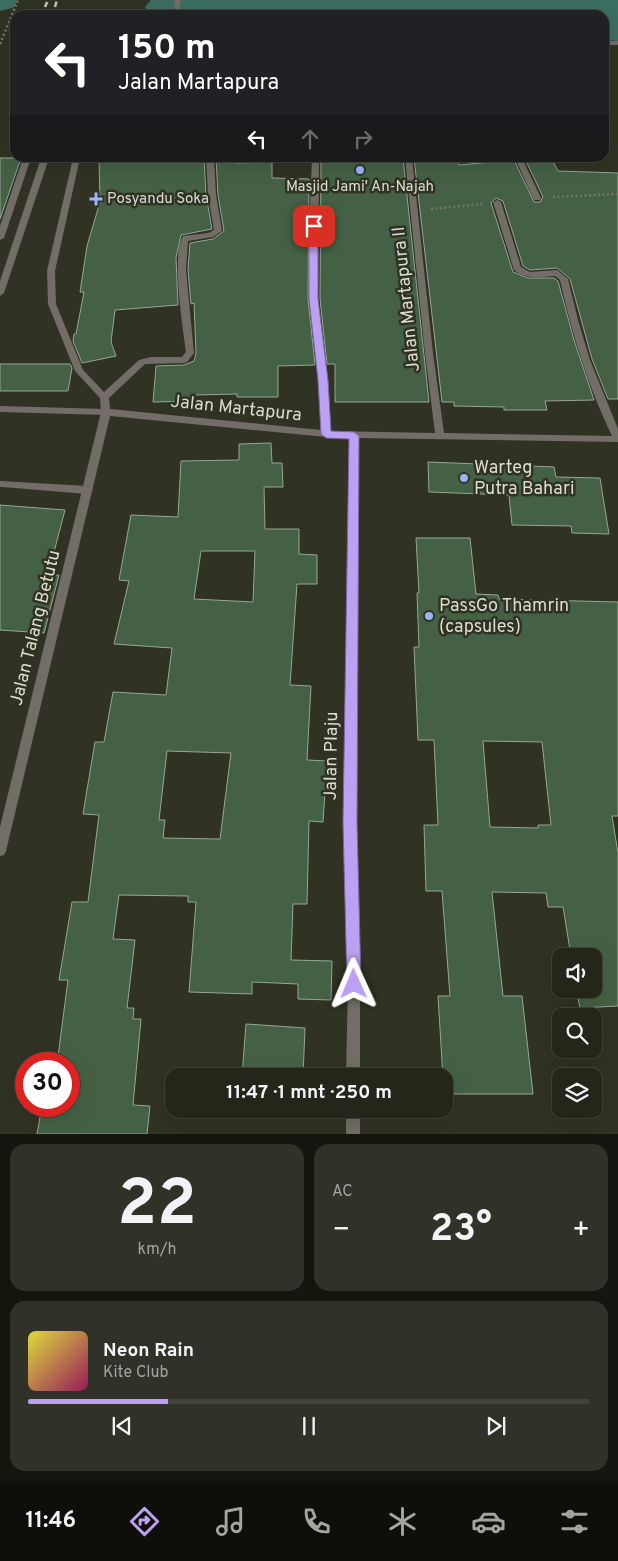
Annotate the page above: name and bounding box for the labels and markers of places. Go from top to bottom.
marker: Masjid Jami' An-Najah [354,164,366,176]
place label: Masjid Jami' An-Najah [286,178,434,197]
place label: Posyandu Soka [107,190,209,209]
marker: Posyandu Soka [89,192,103,206]
pin [293,205,335,247]
place label: Warteg Putra Bahari [474,457,574,501]
marker: Warteg Putra Bahari [458,472,470,484]
place label: PassGo Thamrin (capsules) [439,595,569,639]
marker: PassGo Thamrin (capsules) [423,610,435,622]

